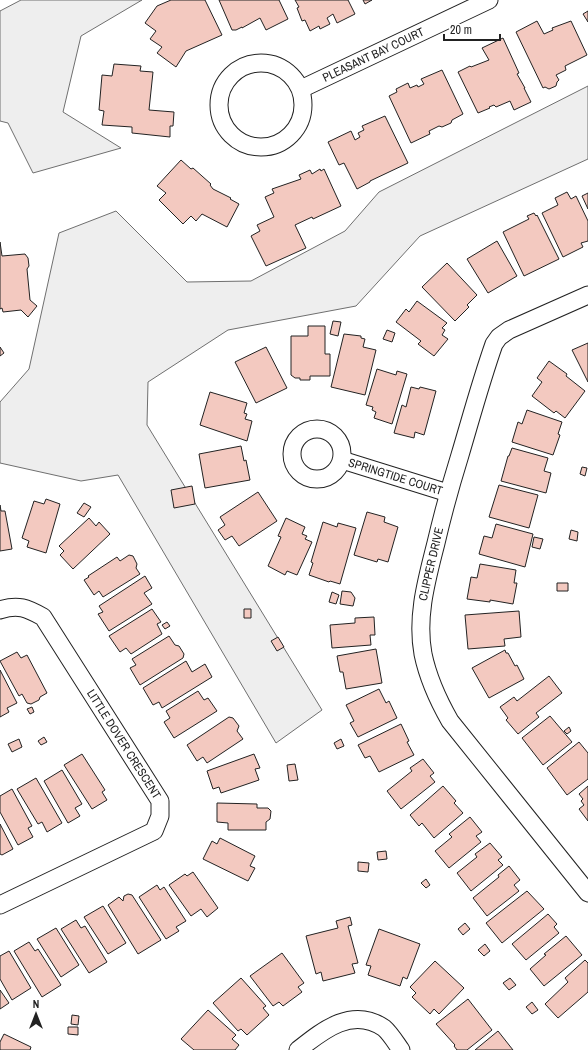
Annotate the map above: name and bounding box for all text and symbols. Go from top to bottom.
scale bar [444,16,500,42]
text: 20 m [450,22,472,38]
street label: PLEASANT BAY COURT [320,24,427,86]
street label: SPRINGTIDE COURT [346,454,445,499]
street label: CLIPPER DRIVE [415,526,447,602]
street label: LITTLE DOVER CRESCENT [83,686,165,802]
north arrow [16,994,56,1034]
text: N [33,997,39,1011]

